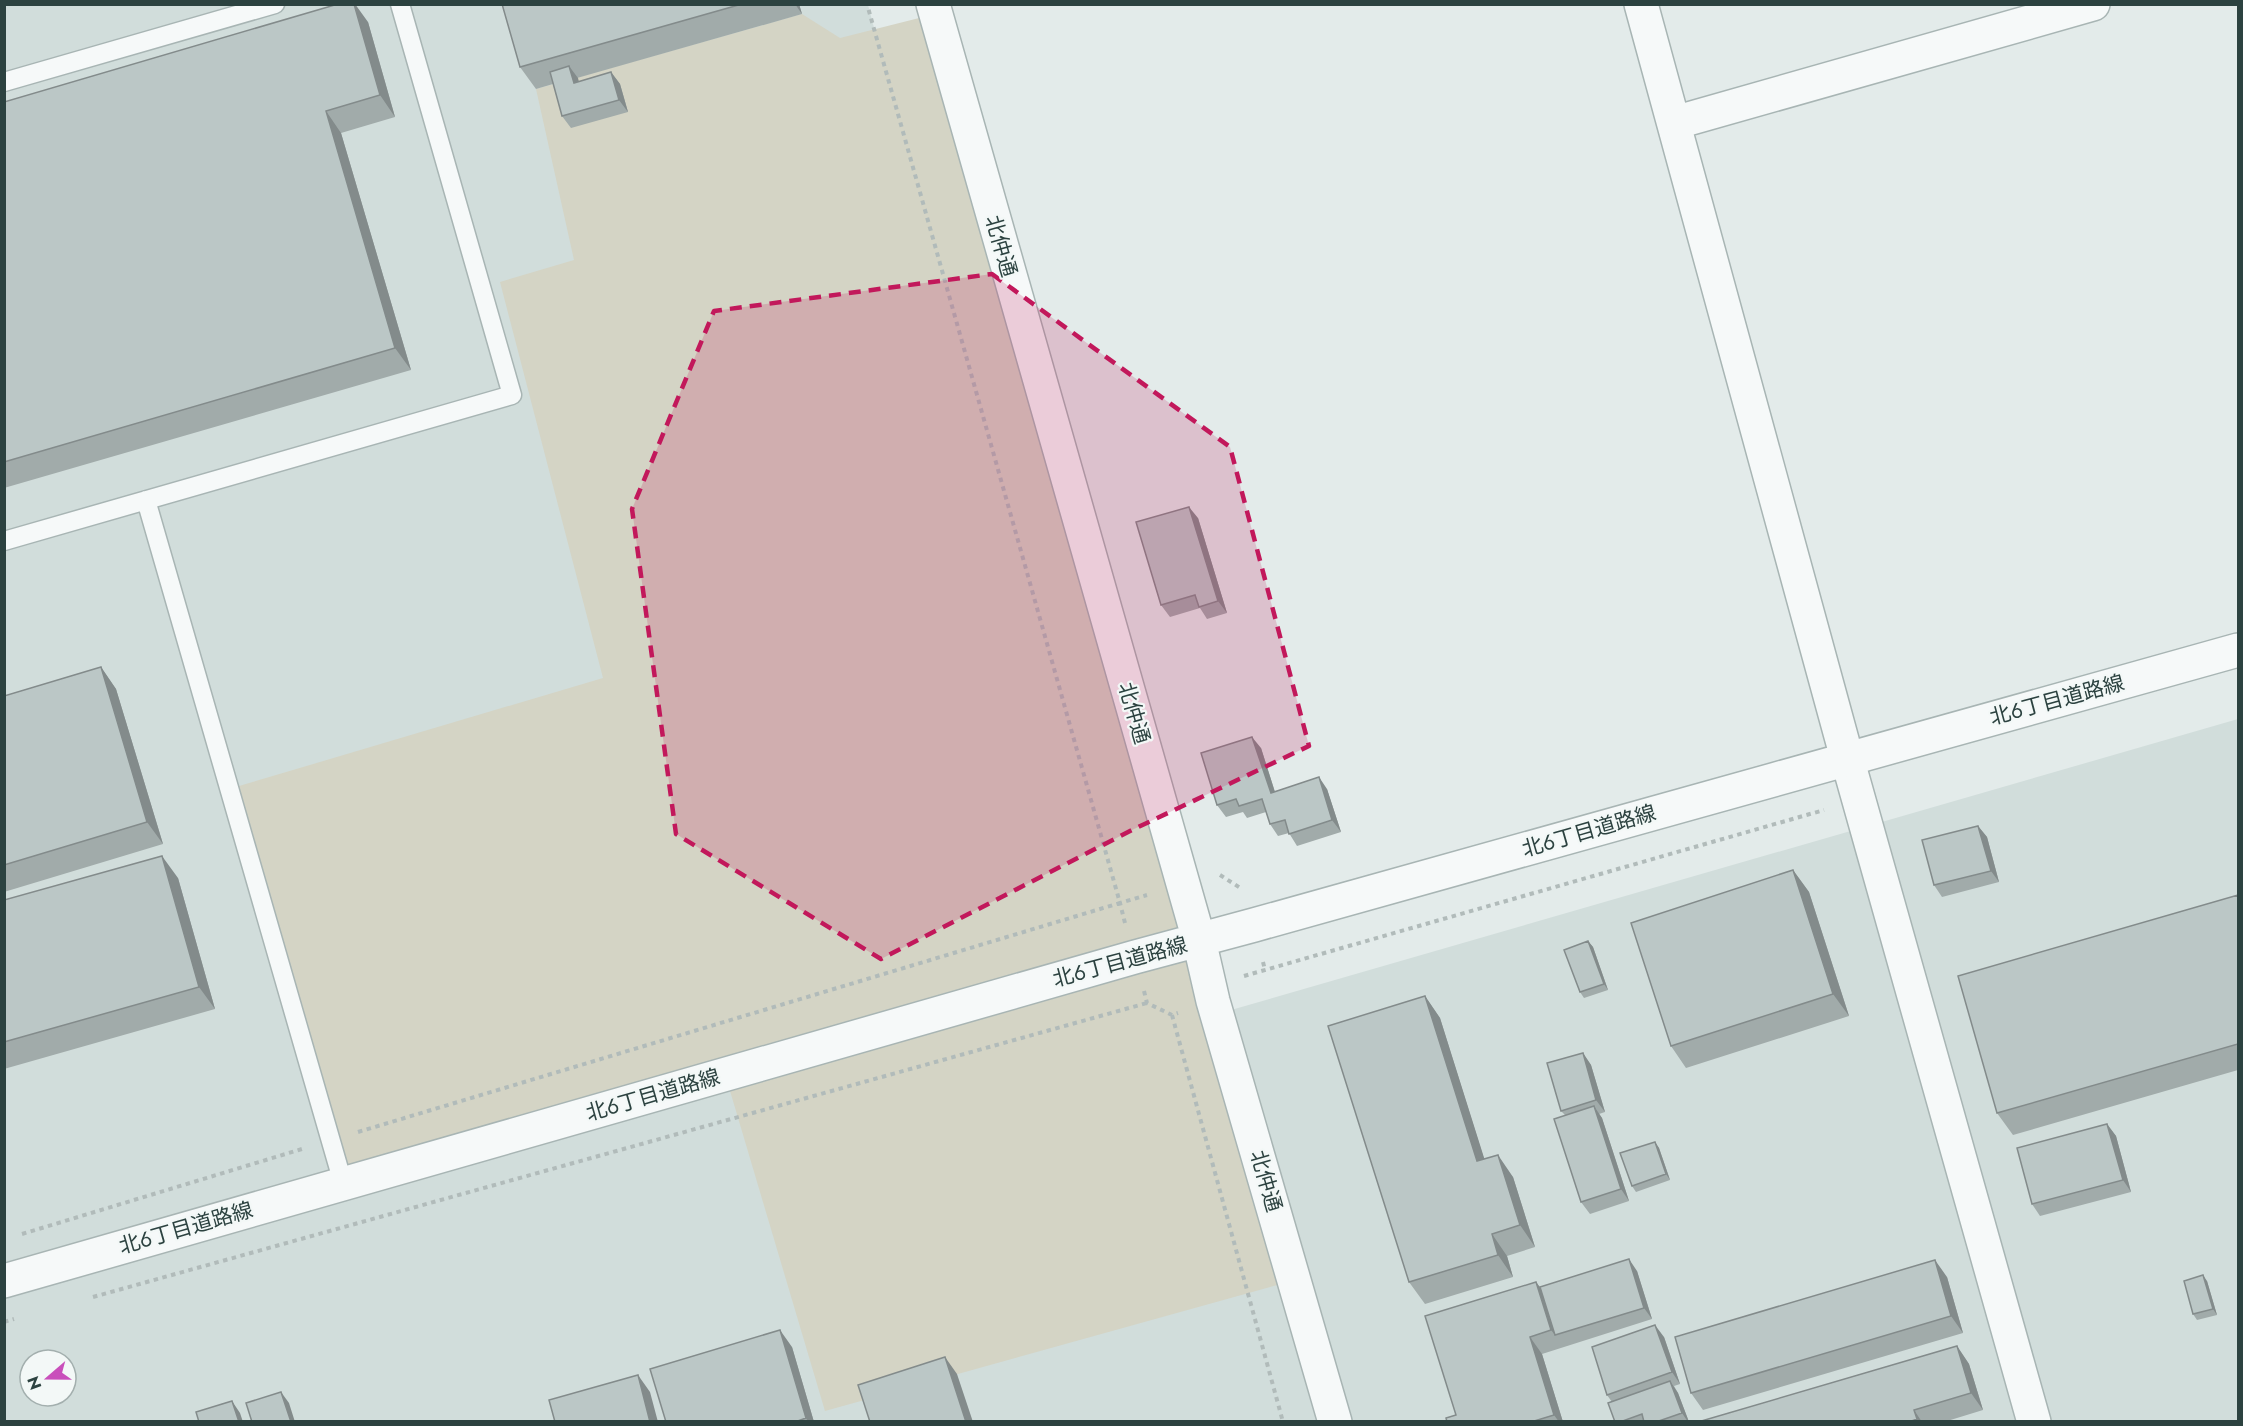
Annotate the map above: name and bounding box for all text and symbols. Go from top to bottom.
street label: 北仲通 [978,212,1024,280]
street label: 北6丁目道路線 [1986,668,2128,732]
street label: 北仲通 [1111,679,1157,747]
street label: 北6丁目道路線 [1518,798,1660,864]
street label: 北6丁目道路線 [1049,930,1191,994]
street label: 北6丁目道路線 [582,1062,724,1128]
street label: 北仲通 [1243,1147,1289,1215]
street label: 北6丁目道路線 [115,1195,257,1261]
north arrow [18,1348,78,1408]
text: N [21,1373,47,1393]

